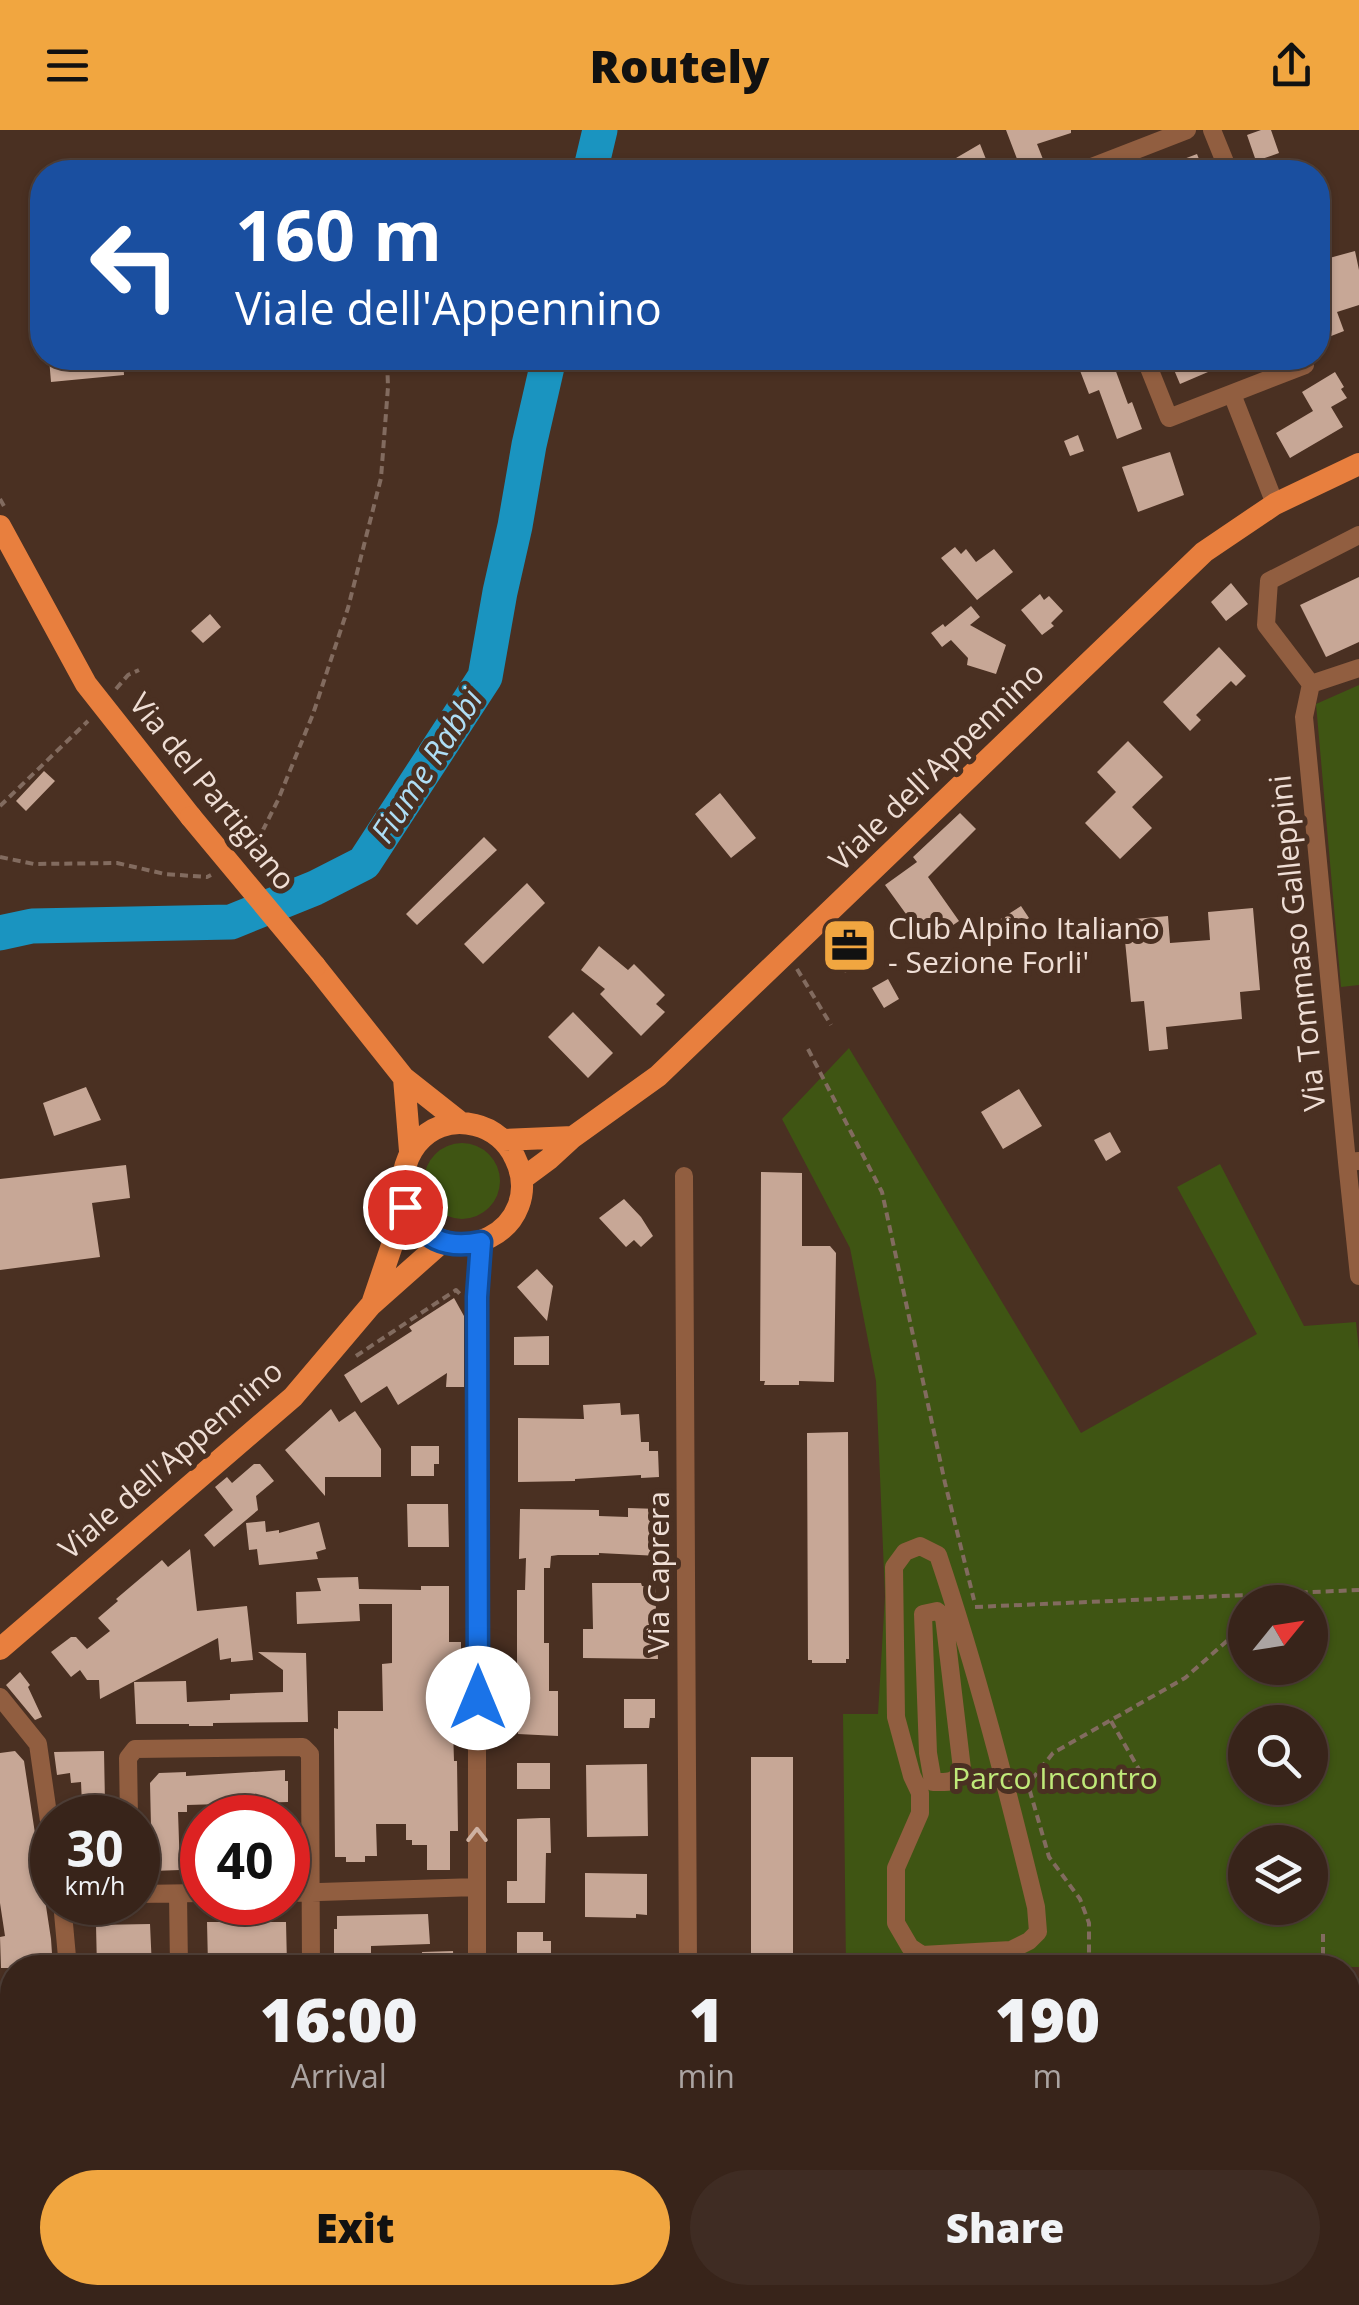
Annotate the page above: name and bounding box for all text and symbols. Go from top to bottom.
text: Routely [590,35,769,96]
icon: menu [40,38,95,93]
icon: share [1264,38,1319,93]
text: 160 m [235,186,442,282]
icon: left [70,200,200,330]
text: Viale dell'Appennino [235,277,662,338]
street label: Viale dell'Appennino [819,652,1053,880]
water label: Fiume Rabbi [360,679,492,850]
street label: Via del Partigiano [121,684,305,898]
street label: Via Tommaso Galleppini [1258,773,1335,1113]
place label: Club Alpino Italiano - Sezione Forli' [888,907,1160,982]
office icon: Club Alpino Italiano - Sezione Forli' [819,916,879,976]
pin [363,1165,448,1250]
icon: arrive [378,1180,433,1235]
street label: Viale dell'Appennino [49,1350,291,1568]
street label: Via Caprera [637,1491,678,1653]
north arrow [1228,1585,1328,1685]
map controls [1228,1585,1328,1925]
position arrow [426,1646,530,1750]
button: search [1228,1705,1328,1805]
park label: Parco Incontro [952,1757,1158,1798]
speed limit sign: 40 [180,1795,310,1925]
text: 30 [66,1814,124,1882]
button: layers [1228,1825,1328,1925]
one-way arrow [466,1827,488,1842]
text: km/h [65,1868,125,1902]
text: 16:00 [260,1978,418,2060]
text: 1 [689,1978,724,2060]
text: 190 [995,1978,1100,2060]
text: Arrival [291,2054,387,2097]
text: min [678,2054,735,2097]
text: m [1033,2054,1062,2097]
button: Exit [40,2170,670,2285]
button: Share [690,2170,1320,2285]

